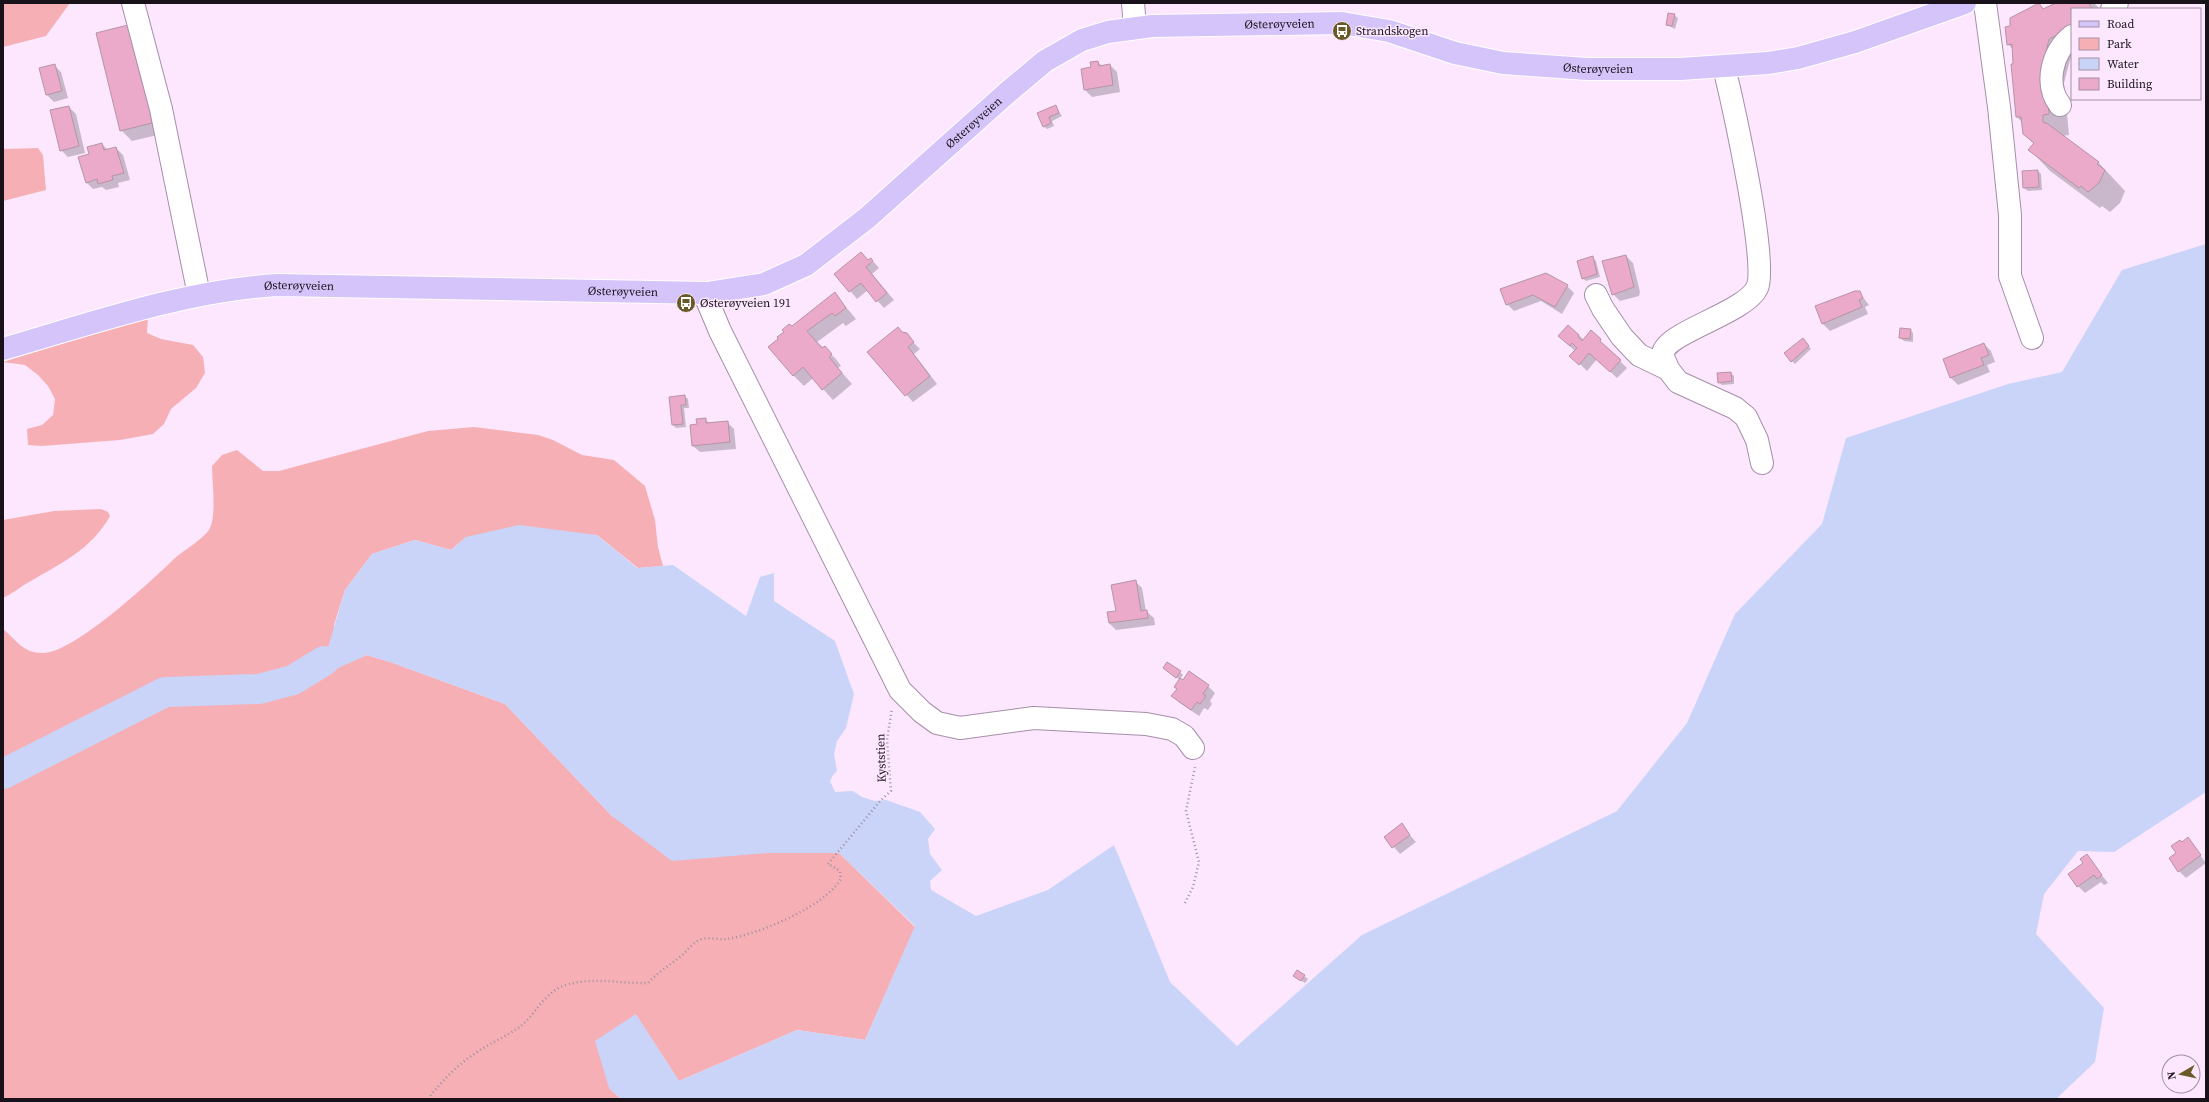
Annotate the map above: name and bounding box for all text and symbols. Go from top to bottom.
legend [2071,8,2201,100]
street label: Østerøyveien [1244,15,1315,33]
text: Road [2107,16,2134,32]
bus stop icon: Strandskogen [1331,20,1353,42]
place label: Strandskogen [1356,23,1428,39]
text: Park [2107,36,2132,52]
text: Water [2107,56,2139,72]
street label: Østerøyveien [1562,59,1633,77]
text: Building [2107,76,2152,92]
street label: Østerøyveien [942,93,1005,152]
street label: Østerøyveien [263,277,334,294]
street label: Østerøyveien [588,283,658,300]
bus stop icon: Østerøyveien 191 [675,292,697,314]
place label: Østerøyveien 191 [700,295,791,311]
street label: Kyststien [872,733,890,783]
north arrow [2161,1054,2201,1094]
text: N [2164,1070,2180,1081]

